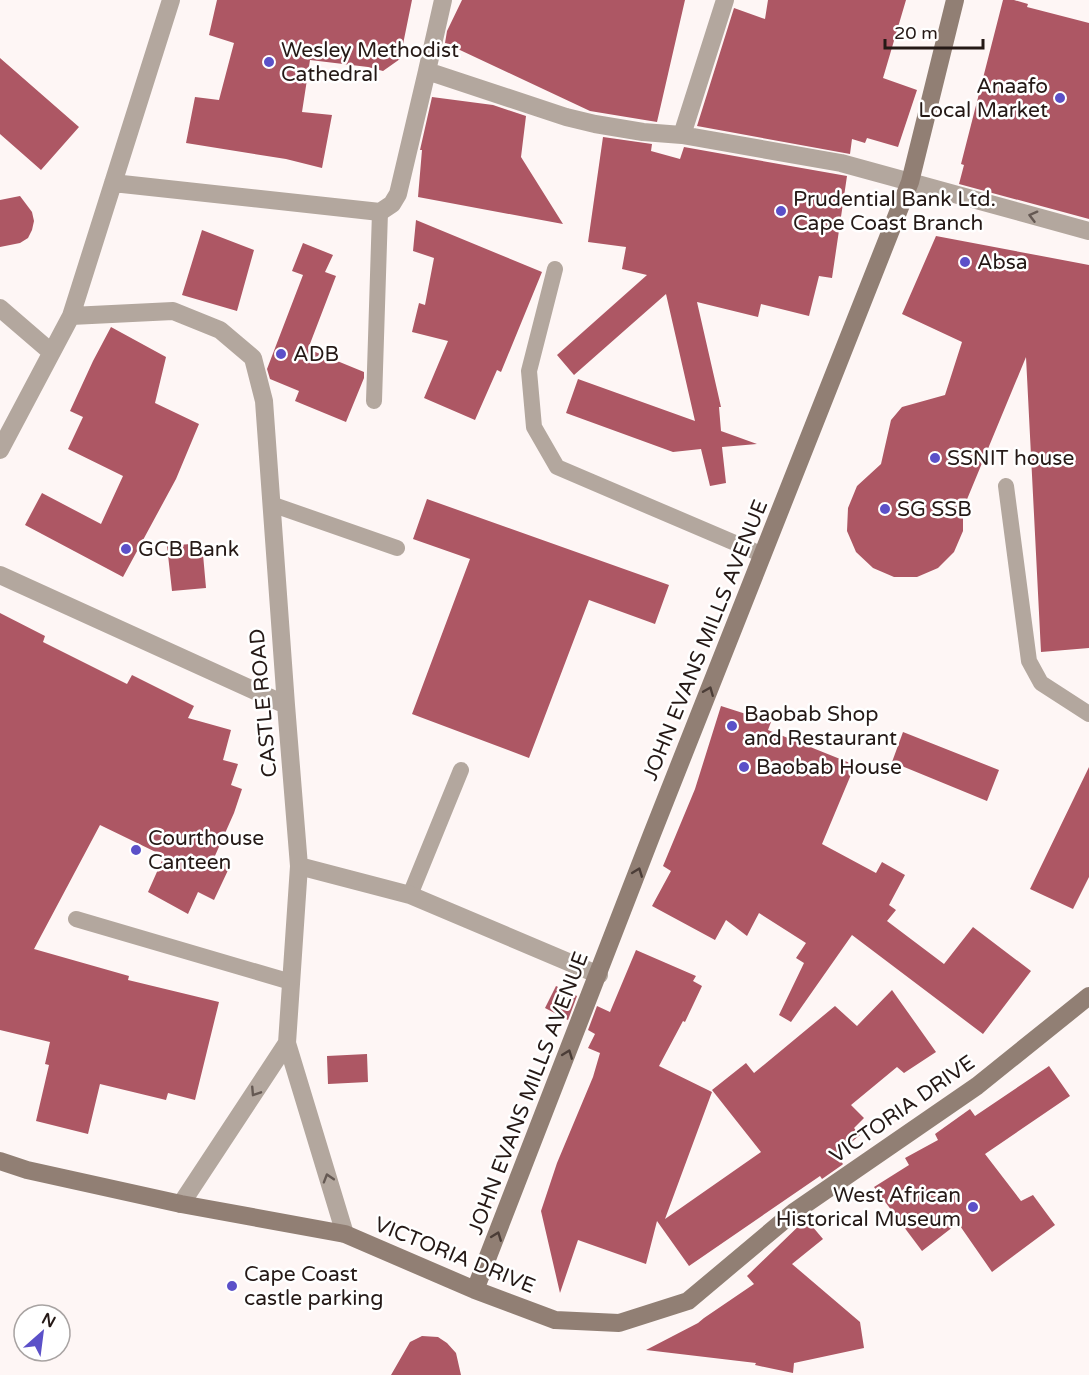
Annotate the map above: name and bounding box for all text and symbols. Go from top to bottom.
scale bar [885,12,982,50]
text: 20 m [894,22,938,44]
place label: Wesley Methodist Cathedral [281,38,459,87]
marker: Wesley Methodist Cathedral [262,55,276,69]
place label: Anaafo Local Market [918,74,1048,123]
marker: Anaafo Local Market [1053,91,1067,105]
place label: Prudential Bank Ltd. Cape Coast Branch [793,187,996,236]
marker: Prudential Bank Ltd. Cape Coast Branch [774,204,788,218]
one-way arrow [1028,211,1038,223]
place label: Absa [977,250,1028,275]
marker: Absa [958,255,972,269]
place label: ADB [293,342,339,367]
marker: ADB [274,347,288,361]
place label: SSNIT house [947,446,1074,471]
marker: SSNIT house [928,451,942,465]
street label: JOHN EVANS MILLS AVENUE [638,496,773,784]
place label: SG SSB [897,497,972,522]
marker: SG SSB [878,502,892,516]
place label: GCB Bank [138,537,239,562]
marker: GCB Bank [119,542,133,556]
street label: CASTLE ROAD [245,628,282,778]
one-way arrow [702,686,714,697]
place label: Baobab Shop and Restaurant [744,702,897,751]
marker: Baobab Shop and Restaurant [725,719,739,733]
place label: Baobab House [756,755,902,780]
marker: Baobab House [737,760,751,774]
place label: Courthouse Canteen [148,826,264,875]
marker: Courthouse Canteen [129,843,143,857]
one-way arrow [631,867,643,878]
street label: JOHN EVANS MILLS AVENUE [463,948,594,1238]
one-way arrow [560,1049,573,1060]
street label: VICTORIA DRIVE [825,1050,980,1169]
one-way arrow [251,1085,262,1096]
one-way arrow [323,1173,335,1184]
place label: West African Historical Museum [776,1183,961,1232]
marker: West African Historical Museum [966,1200,980,1214]
street label: VICTORIA DRIVE [371,1212,539,1299]
one-way arrow [489,1231,502,1242]
place label: Cape Coast castle parking [244,1262,383,1311]
marker: Cape Coast castle parking [225,1279,239,1293]
north arrow [12,1303,72,1363]
text: N [38,1309,59,1332]

